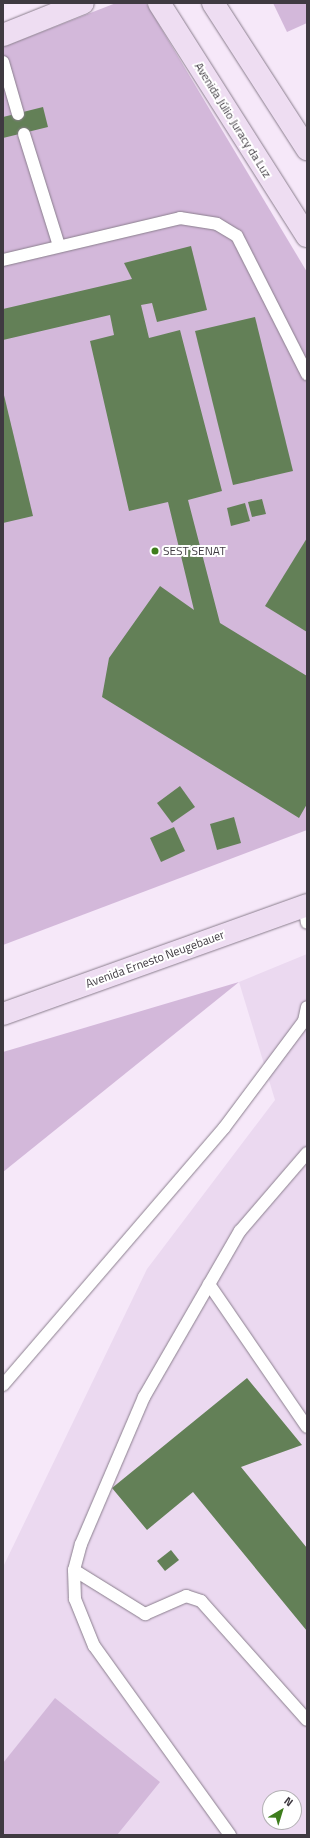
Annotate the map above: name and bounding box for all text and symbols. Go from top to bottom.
street label: Avenida Júlio Juracy da Luz [192,60,274,180]
place label: SEST SENAT [163,544,226,558]
marker: SEST SENAT [150,546,160,556]
street label: Avenida Ernesto Neugebauer [84,927,226,991]
north arrow [262,1790,302,1830]
text: N [281,1793,297,1810]

